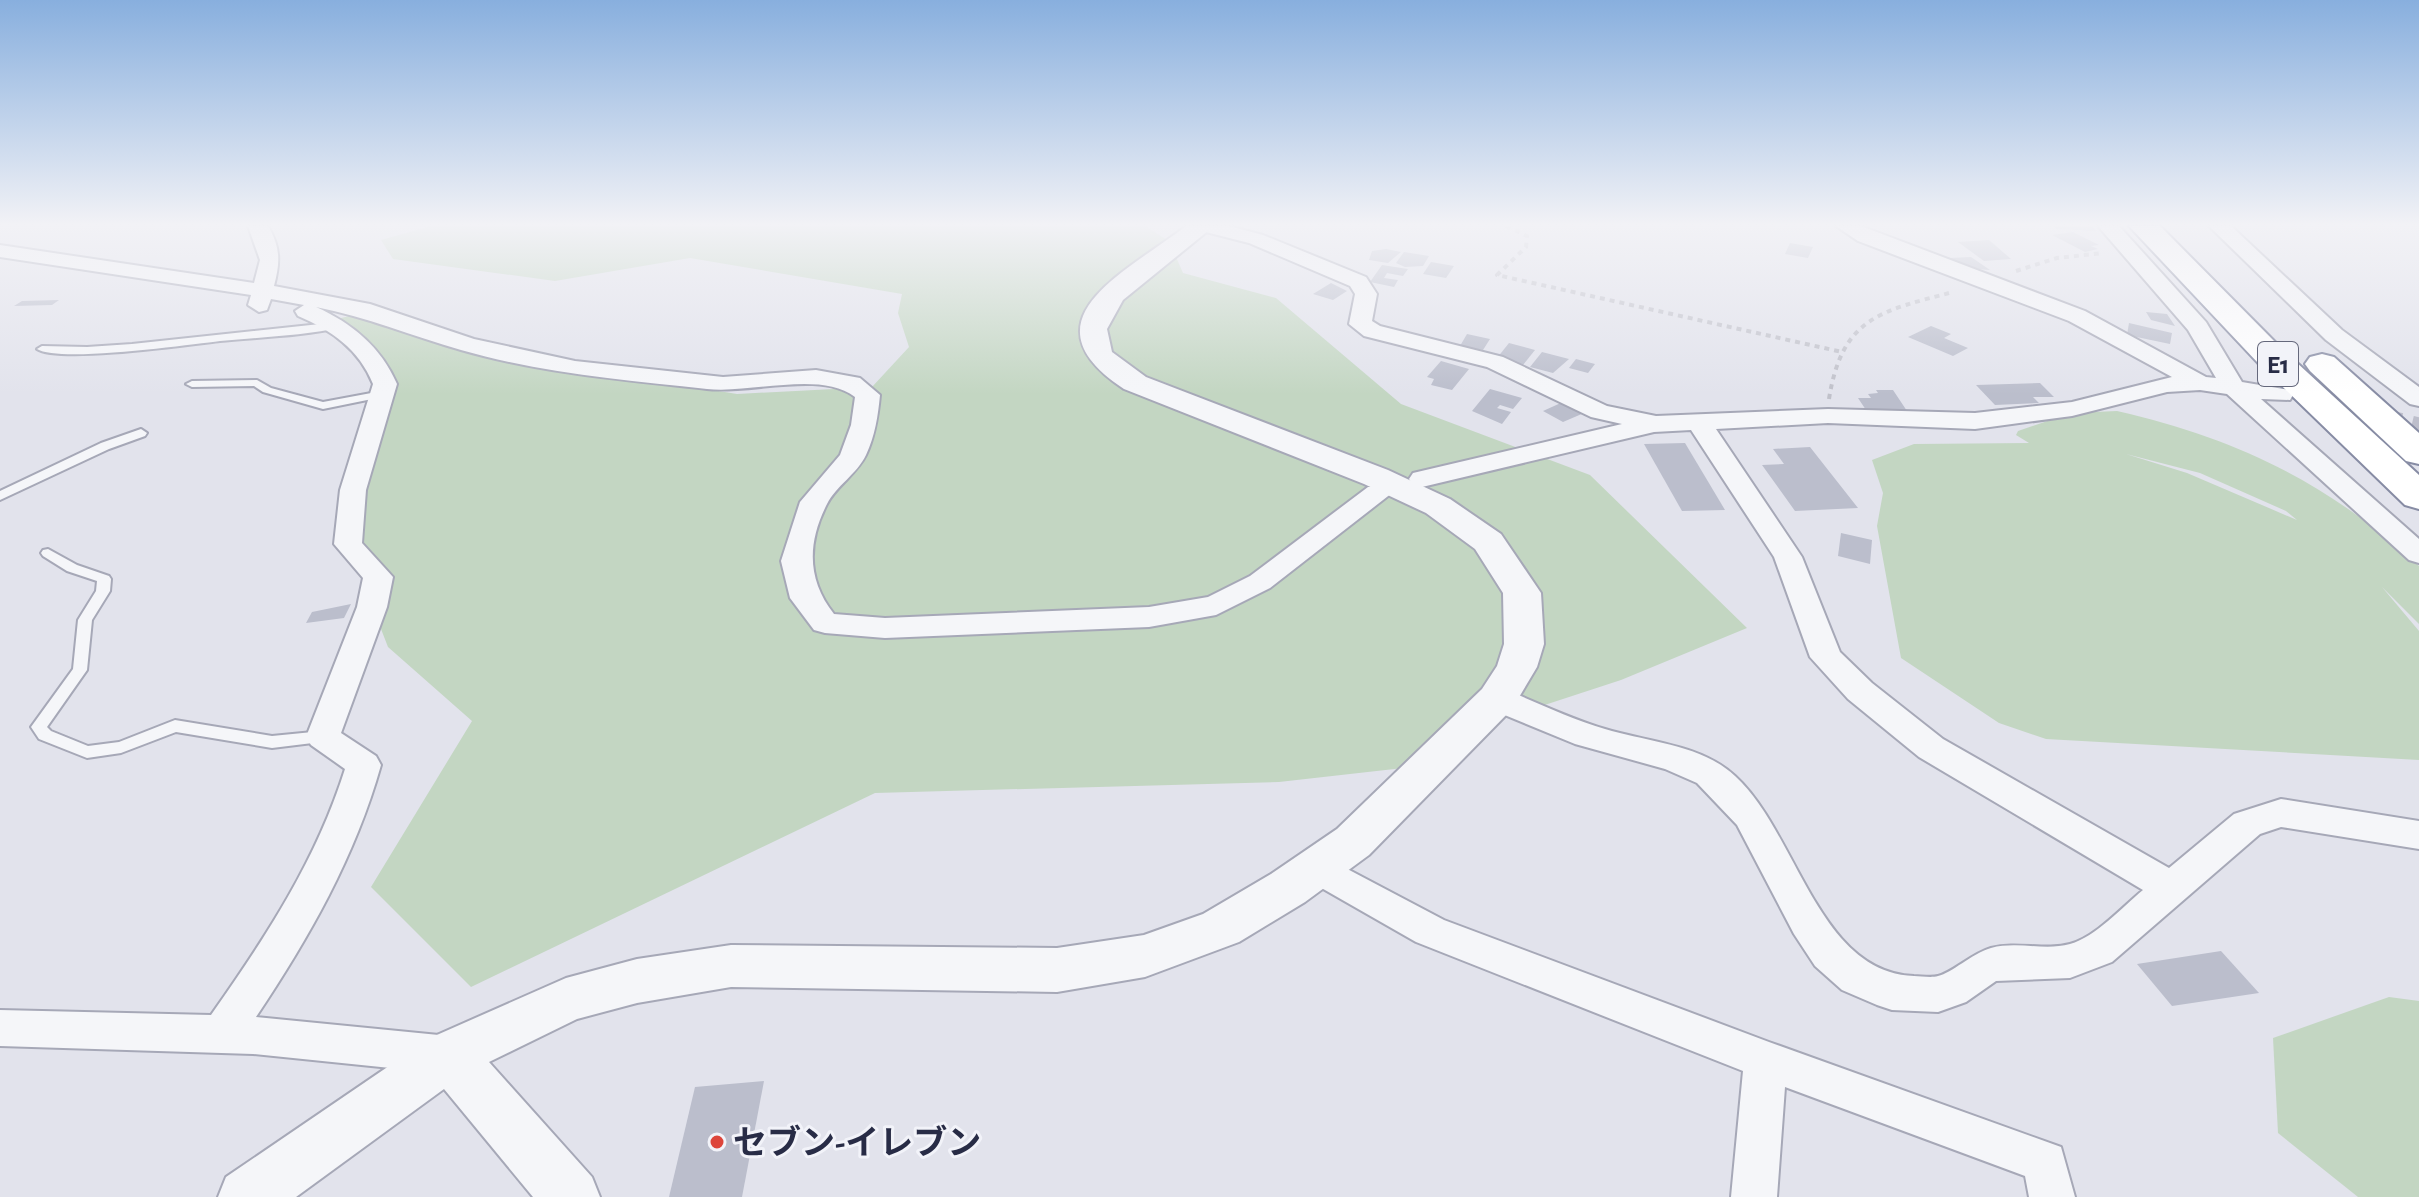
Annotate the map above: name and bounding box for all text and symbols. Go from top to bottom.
road number: E1 [2258,342,2298,386]
place label: セブン-イレブン [733,1124,981,1161]
marker: セブン-イレブン [708,1133,726,1151]

